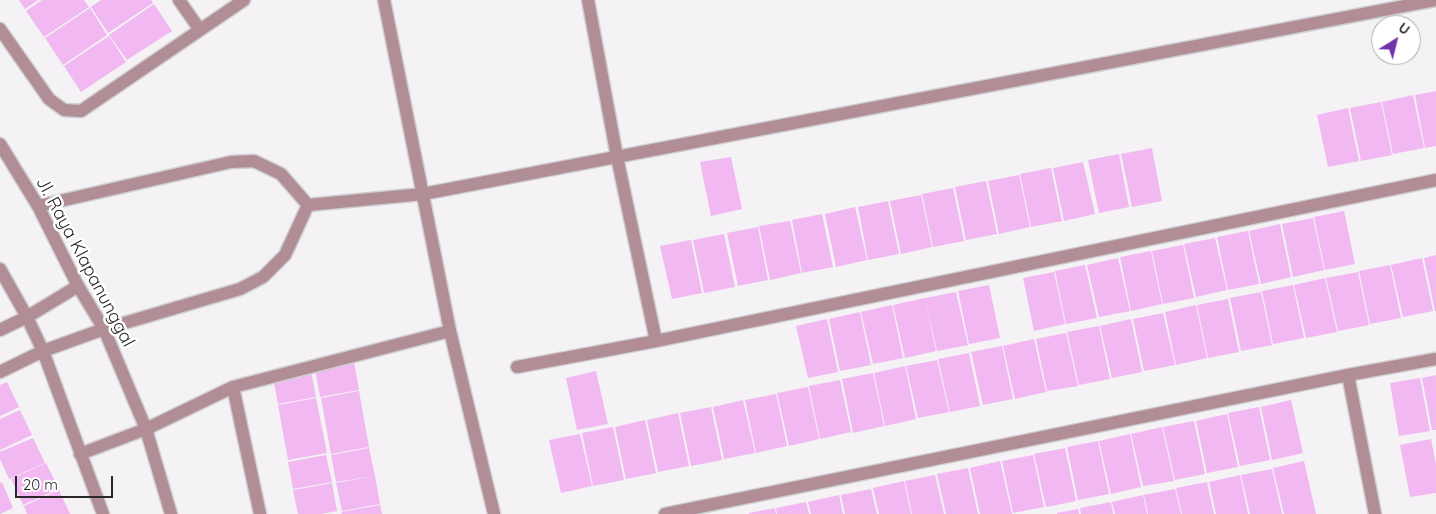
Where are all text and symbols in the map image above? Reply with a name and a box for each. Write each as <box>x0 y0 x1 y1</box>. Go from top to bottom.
north arrow <box>1371 15 1421 65</box>
text: U <box>1395 18 1414 39</box>
street label: Jl. Raya Klapanunggal <box>31 173 139 351</box>
scale bar <box>18 466 115 498</box>
text: 20 m <box>23 475 58 494</box>

